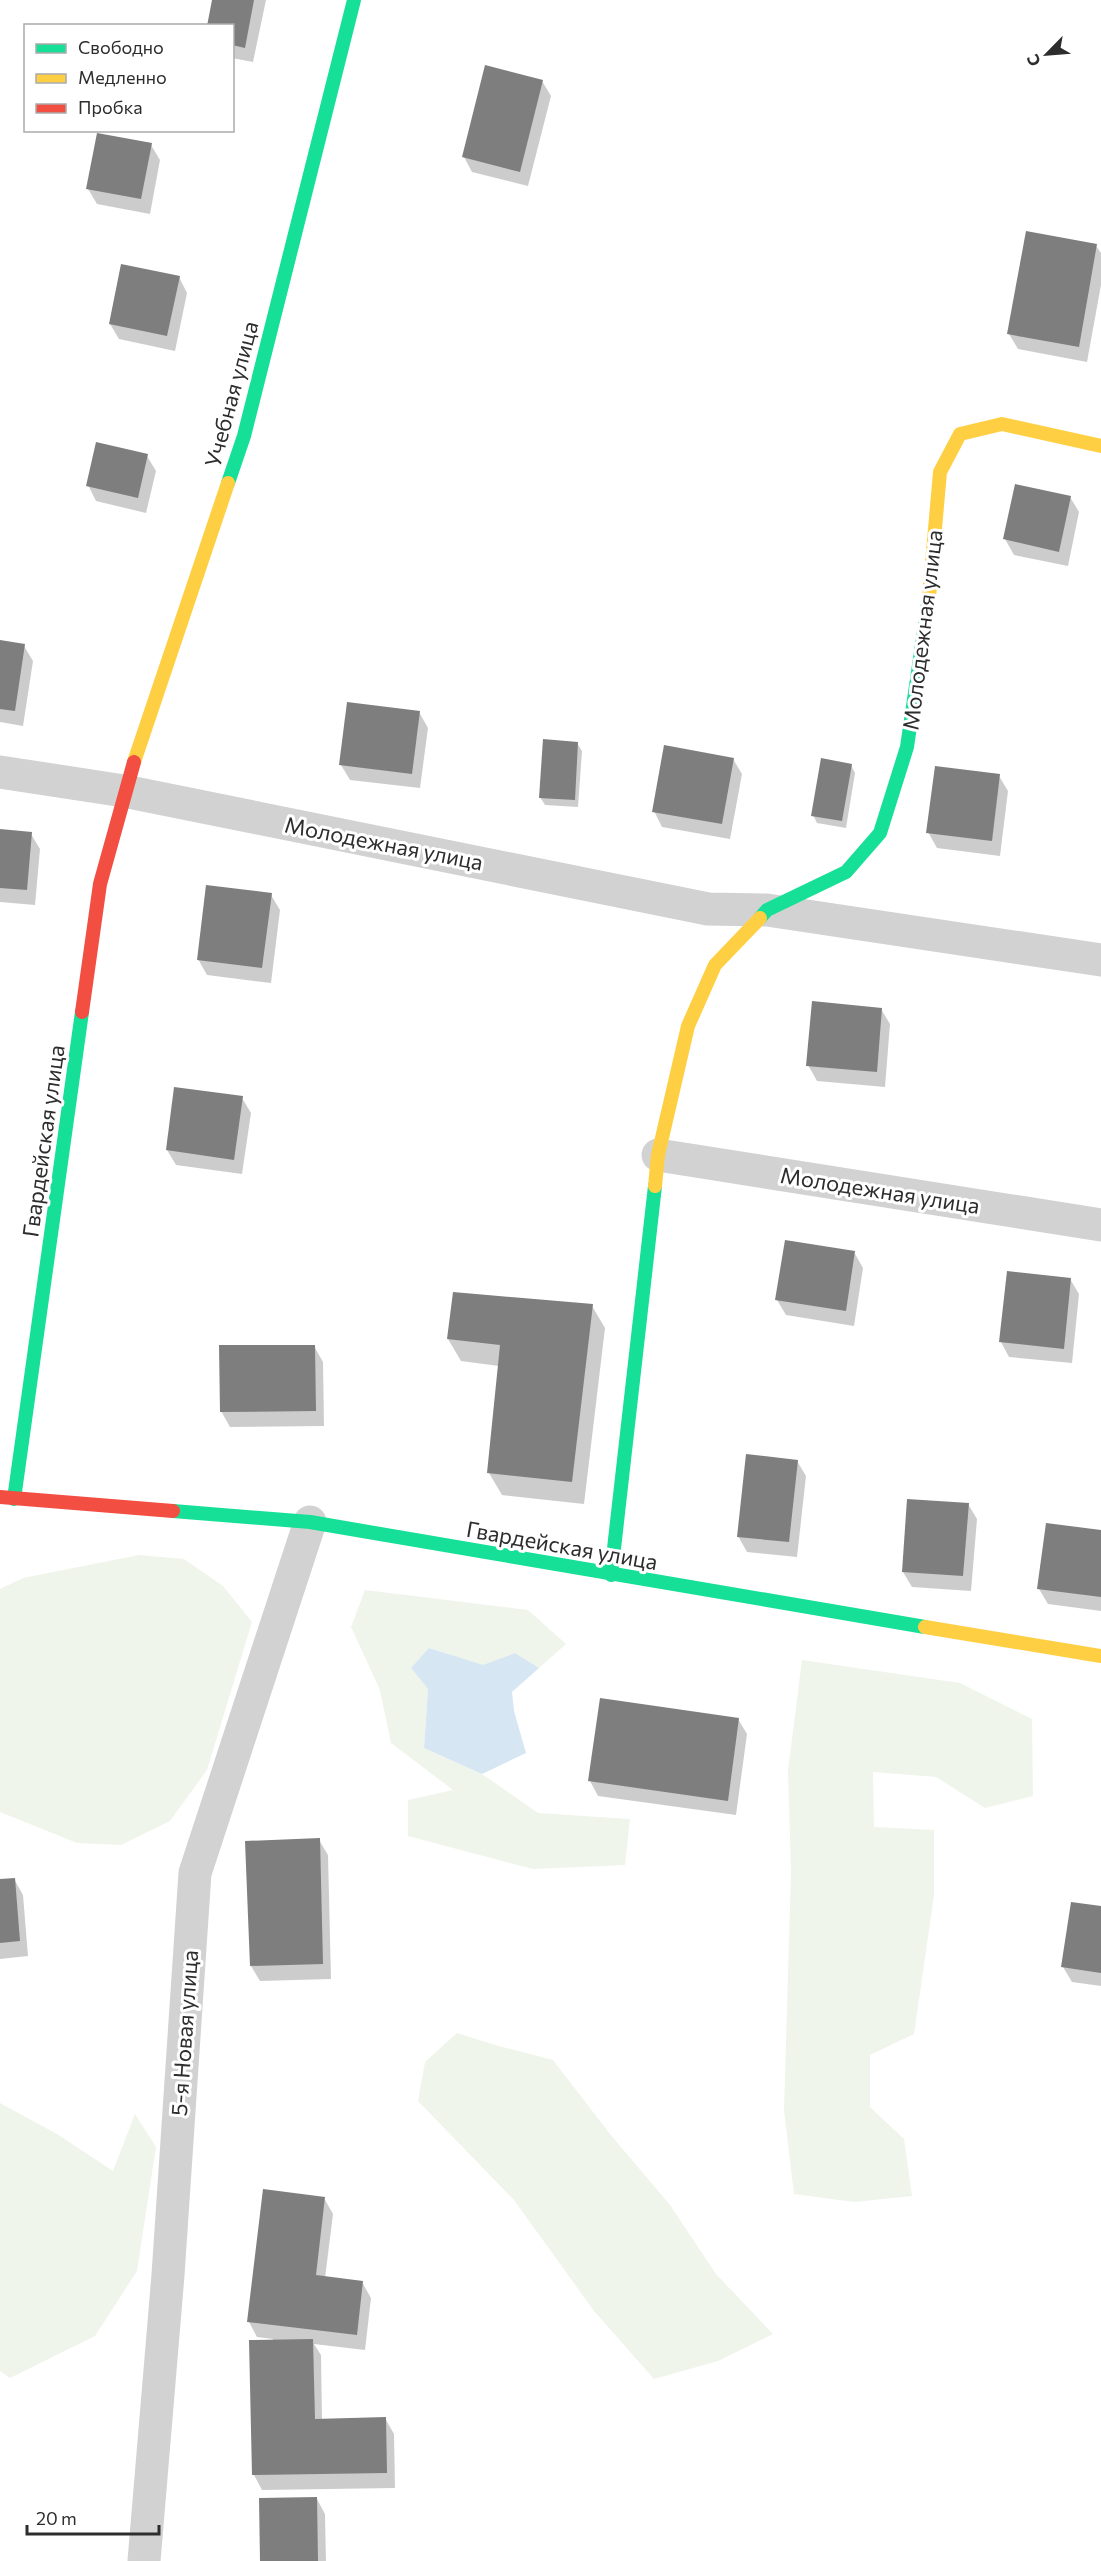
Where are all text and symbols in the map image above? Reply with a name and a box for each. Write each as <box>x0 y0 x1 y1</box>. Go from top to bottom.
legend <box>24 24 234 132</box>
north arrow <box>1017 24 1077 84</box>
text: Свободно <box>78 36 164 58</box>
text: С <box>1022 52 1044 70</box>
text: Медленно <box>78 66 167 88</box>
text: Пробка <box>78 96 143 118</box>
street label: Учебная улица <box>199 318 263 470</box>
street label: Молодежная улица <box>896 528 948 732</box>
street label: Молодежная улица <box>283 811 485 875</box>
street label: Гвардейская улица <box>16 1043 70 1239</box>
street label: Молодежная улица <box>778 1161 982 1219</box>
street label: Гвардейская улица <box>464 1515 660 1575</box>
street label: 5-я Новая улица <box>165 1949 203 2117</box>
scale bar <box>27 2498 159 2536</box>
text: 20 m <box>36 2507 77 2529</box>

